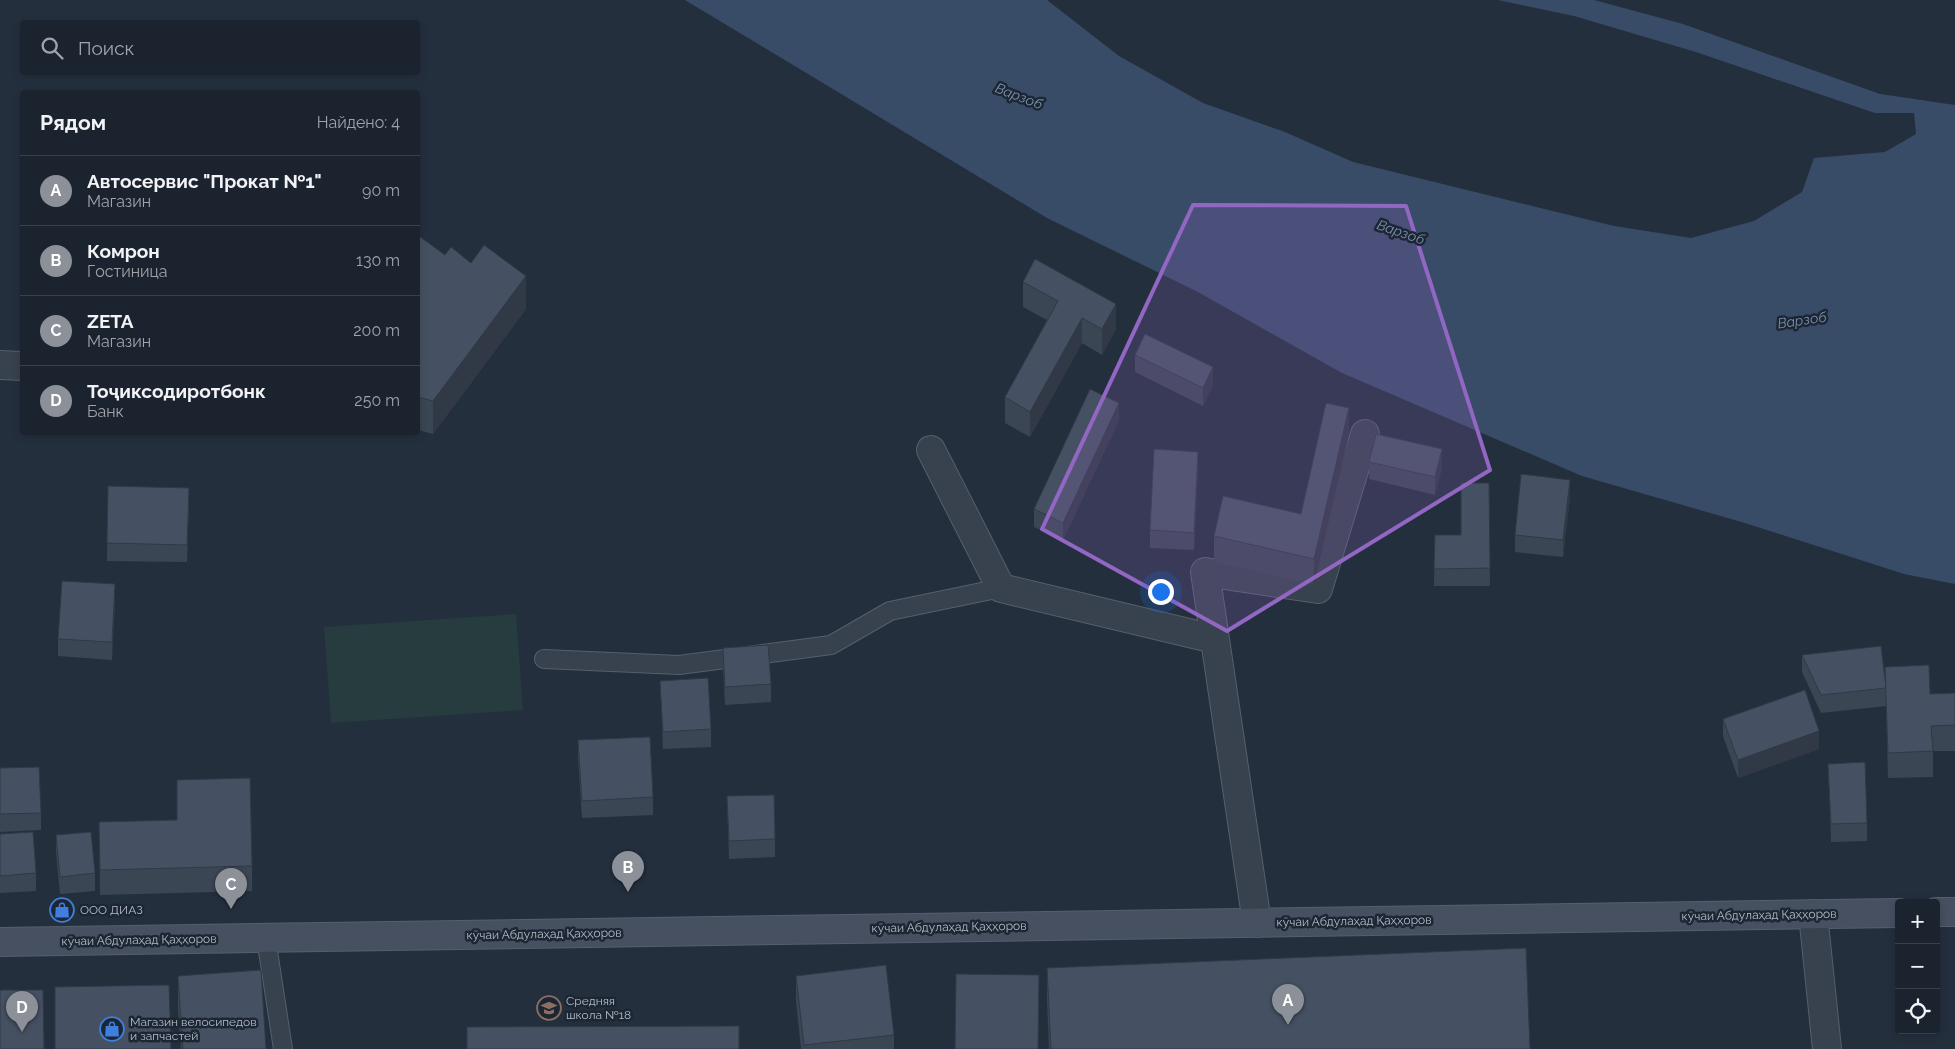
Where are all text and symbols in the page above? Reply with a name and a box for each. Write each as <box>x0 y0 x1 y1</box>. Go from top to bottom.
search box <box>20 20 420 75</box>
icon: search <box>38 34 66 62</box>
text: Поиск <box>78 37 134 59</box>
water label: Варзоб <box>993 80 1045 113</box>
text: Рядом <box>40 110 106 135</box>
text: Найдено: 4 <box>317 113 400 132</box>
text: Автосервис "Прокат №1" <box>87 170 322 192</box>
text: A <box>51 181 61 200</box>
text: 90 m <box>362 181 400 200</box>
text: Магазин <box>87 192 151 211</box>
water label: Варзоб <box>1375 216 1428 248</box>
text: Комрон <box>87 240 160 262</box>
text: B <box>51 251 61 270</box>
text: 130 m <box>356 251 400 270</box>
text: Гостиница <box>87 262 168 281</box>
water label: Варзоб <box>1776 309 1828 331</box>
text: ZETA <box>87 310 134 332</box>
text: C <box>51 321 61 340</box>
text: 200 m <box>353 321 400 340</box>
text: Магазин <box>87 332 151 351</box>
text: Тоҷиксодиротбонк <box>87 380 266 402</box>
text: D <box>50 391 62 410</box>
text: 250 m <box>354 391 400 410</box>
text: Банк <box>87 402 124 421</box>
your location <box>1148 579 1174 605</box>
pin: B <box>612 851 644 892</box>
pin: C <box>215 868 247 909</box>
shop icon: ООО ДИАЗ <box>49 897 75 923</box>
map controls <box>1895 899 1940 1034</box>
button: + <box>1895 899 1940 944</box>
place label: ООО ДИАЗ <box>80 903 143 917</box>
street label: кӯчаи Абдулаҳад Қаҳҳоров <box>1681 907 1837 923</box>
street label: кӯчаи Абдулаҳад Қаҳҳоров <box>1276 913 1432 929</box>
street label: кӯчаи Абдулаҳад Қаҳҳоров <box>871 919 1027 935</box>
street label: кӯчаи Абдулаҳад Қаҳҳоров <box>466 926 622 942</box>
street label: кӯчаи Абдулаҳад Қаҳҳоров <box>61 932 217 948</box>
button: − <box>1895 944 1940 989</box>
pin: A <box>1272 984 1304 1025</box>
button: locate <box>1895 989 1940 1034</box>
pin: D <box>6 991 38 1032</box>
place label: Средняя школа №18 <box>566 994 631 1022</box>
school or university icon: Средняя школа №18 <box>536 995 562 1021</box>
place label: Магазин велосипедов и запчастей <box>130 1015 257 1043</box>
shop icon: Магазин велосипедов и запчастей <box>99 1016 125 1042</box>

